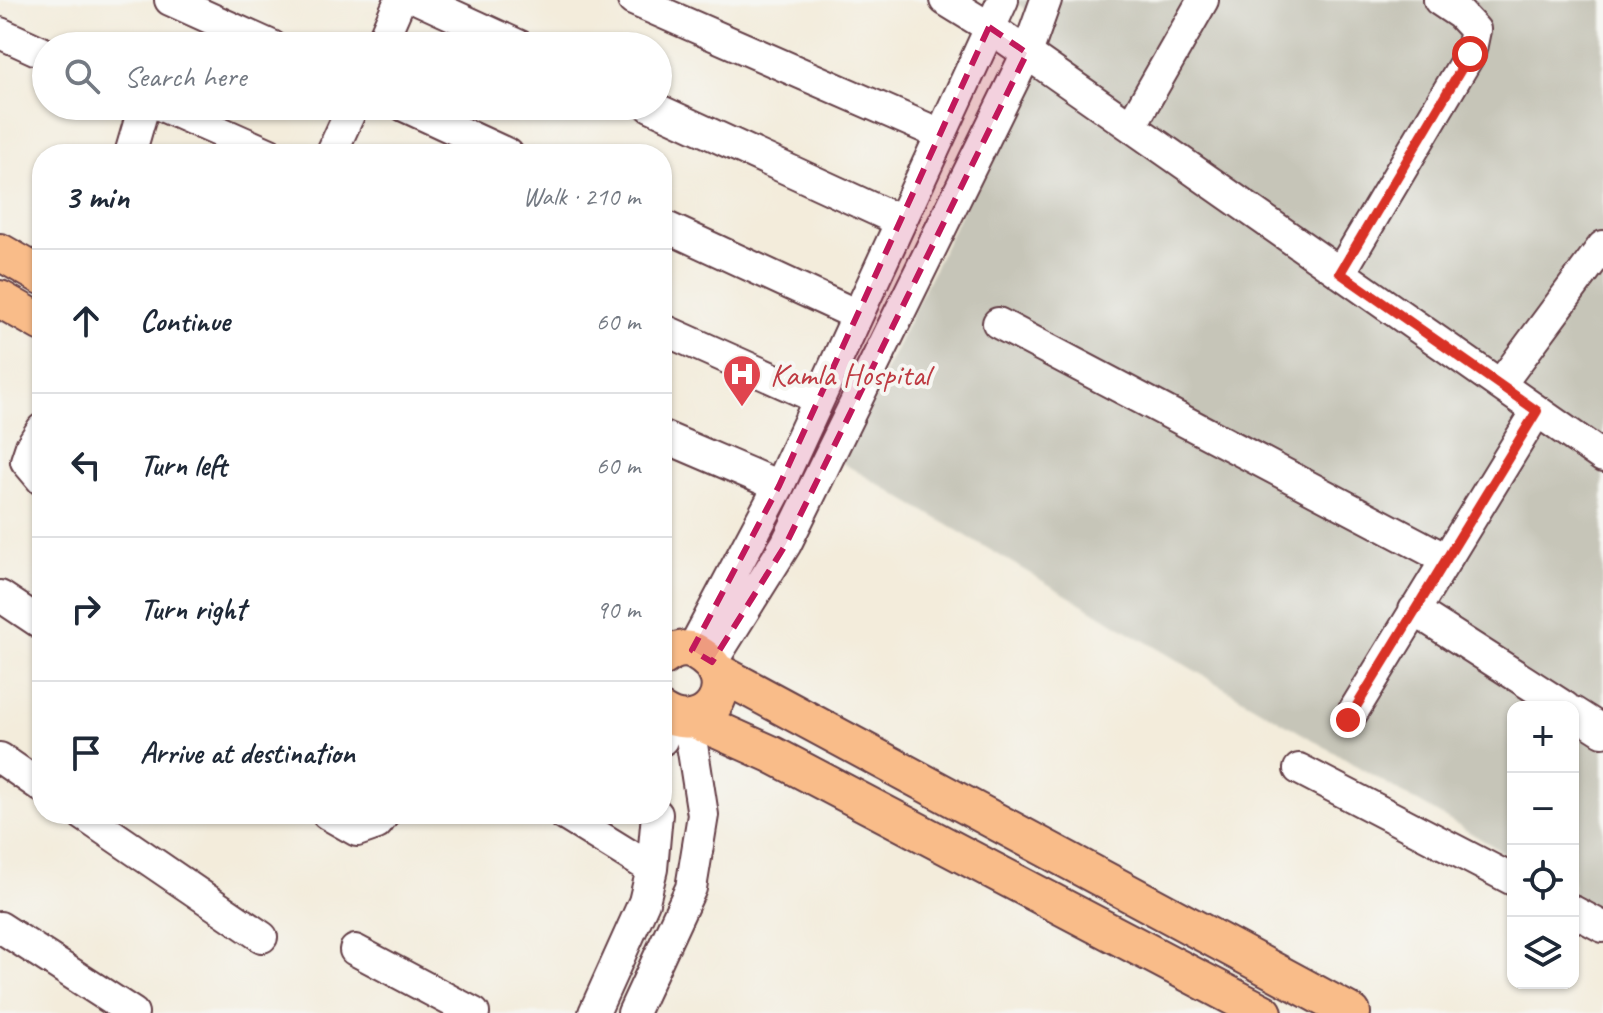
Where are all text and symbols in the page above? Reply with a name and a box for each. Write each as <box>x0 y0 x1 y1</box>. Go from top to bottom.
search box <box>32 32 672 120</box>
route start <box>1452 36 1488 72</box>
icon: search <box>60 54 104 98</box>
text: Search here <box>124 57 246 95</box>
text: 3 min <box>64 175 129 218</box>
text: Walk · 210 m <box>523 180 640 213</box>
icon: ahead <box>64 299 108 343</box>
text: Continue <box>140 302 230 340</box>
text: 60 m <box>596 305 640 338</box>
hospital icon: Kamla Hospital <box>721 353 763 408</box>
place label: Kamla Hospital <box>770 354 935 395</box>
icon: left <box>64 443 108 487</box>
text: Turn left <box>140 446 227 484</box>
text: 60 m <box>596 449 640 482</box>
icon: right <box>64 587 108 631</box>
text: Turn right <box>140 590 245 628</box>
text: 90 m <box>596 593 640 626</box>
map controls <box>1507 701 1579 989</box>
button: + <box>1507 701 1579 773</box>
route end <box>1330 702 1366 738</box>
icon: arrive <box>64 731 108 775</box>
text: Arrive at destination <box>140 734 355 772</box>
button: − <box>1507 773 1579 845</box>
button: locate <box>1507 845 1579 917</box>
button: layers <box>1507 917 1579 989</box>

